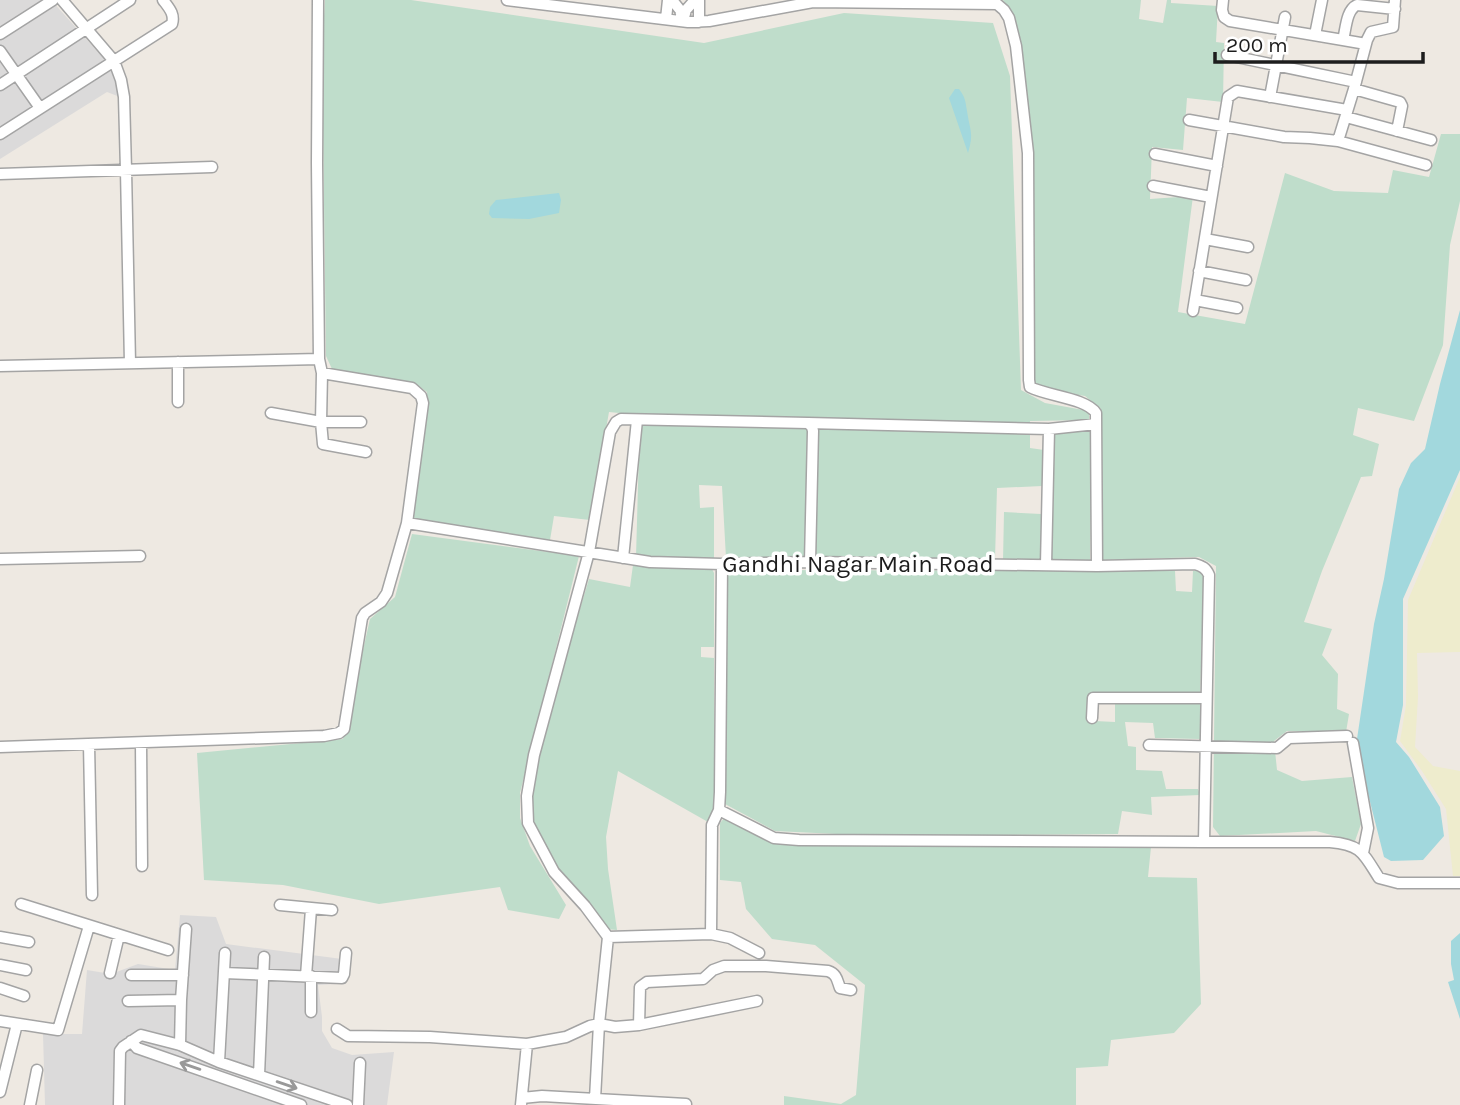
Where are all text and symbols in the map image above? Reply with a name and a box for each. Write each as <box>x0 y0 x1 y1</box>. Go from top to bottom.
scale bar <box>1215 21 1423 65</box>
text: 200 m <box>1226 33 1288 57</box>
street label: Gandhi Nagar Main Road <box>722 550 994 578</box>
one-way arrow <box>180 1059 202 1071</box>
one-way arrow <box>276 1079 298 1092</box>

